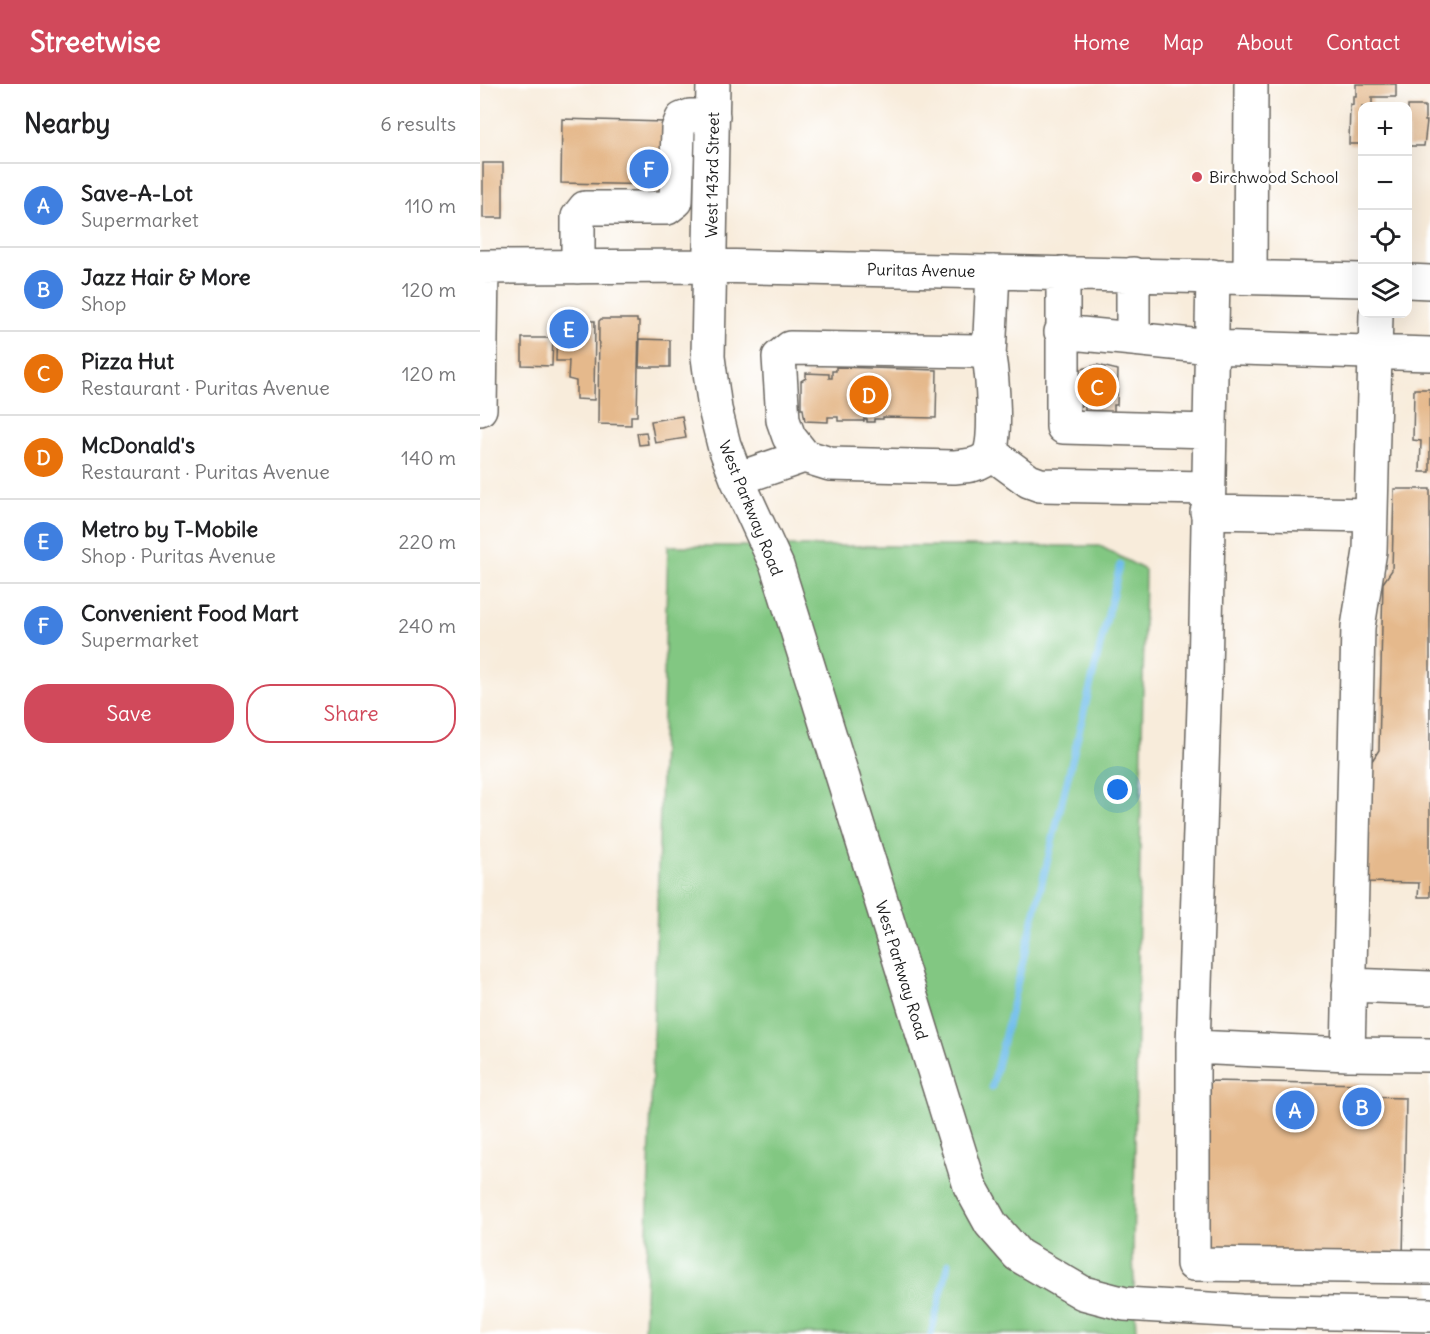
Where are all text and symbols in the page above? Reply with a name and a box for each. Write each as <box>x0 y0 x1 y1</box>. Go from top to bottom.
text: Streetwise <box>30 24 161 60</box>
text: Home <box>1073 29 1130 56</box>
text: Map <box>1163 29 1204 56</box>
text: About <box>1237 29 1293 56</box>
text: Contact <box>1326 29 1400 56</box>
map controls <box>1358 102 1412 318</box>
button: + <box>1358 102 1412 156</box>
text: Nearby <box>24 107 110 140</box>
text: 6 results <box>380 111 456 136</box>
street label: West 143rd Street <box>701 111 723 238</box>
pin: F <box>630 146 668 191</box>
button: − <box>1358 156 1412 210</box>
place label: Birchwood School <box>1209 167 1338 187</box>
marker: Birchwood School <box>1190 170 1204 184</box>
text: Save-A-Lot <box>81 179 193 207</box>
text: A <box>37 193 50 218</box>
text: 110 m <box>405 193 456 218</box>
text: Supermarket <box>81 207 199 232</box>
button: locate <box>1358 210 1412 264</box>
street label: Puritas Avenue <box>867 259 975 281</box>
text: Jazz Hair & More <box>81 263 251 291</box>
button: layers <box>1358 264 1412 318</box>
text: B <box>37 277 50 302</box>
text: 120 m <box>402 277 456 302</box>
text: Shop <box>81 291 126 316</box>
pin: E <box>550 306 589 352</box>
text: Pizza Hut <box>81 347 174 375</box>
text: C <box>37 361 50 386</box>
text: 120 m <box>402 361 456 386</box>
pin: C <box>1078 364 1116 410</box>
pin: D <box>850 372 888 418</box>
text: Restaurant · Puritas Avenue <box>81 375 330 400</box>
text: McDonald's <box>81 431 195 459</box>
street label: West Parkway Road <box>715 437 787 579</box>
text: D <box>36 445 51 470</box>
text: 140 m <box>401 445 456 470</box>
text: Restaurant · Puritas Avenue <box>81 459 330 484</box>
text: Metro by T-Mobile <box>81 515 258 543</box>
text: E <box>38 529 49 554</box>
text: 220 m <box>399 529 456 554</box>
text: Shop · Puritas Avenue <box>81 543 276 568</box>
text: Convenient Food Mart <box>81 599 298 627</box>
text: F <box>38 613 49 638</box>
text: 240 m <box>398 613 456 638</box>
text: Supermarket <box>81 627 199 652</box>
button: Save <box>24 684 234 743</box>
button: Share <box>246 684 456 743</box>
your location <box>1103 775 1132 804</box>
street label: West Parkway Road <box>871 898 933 1042</box>
pin: B <box>1342 1084 1382 1130</box>
pin: A <box>1276 1088 1314 1132</box>

